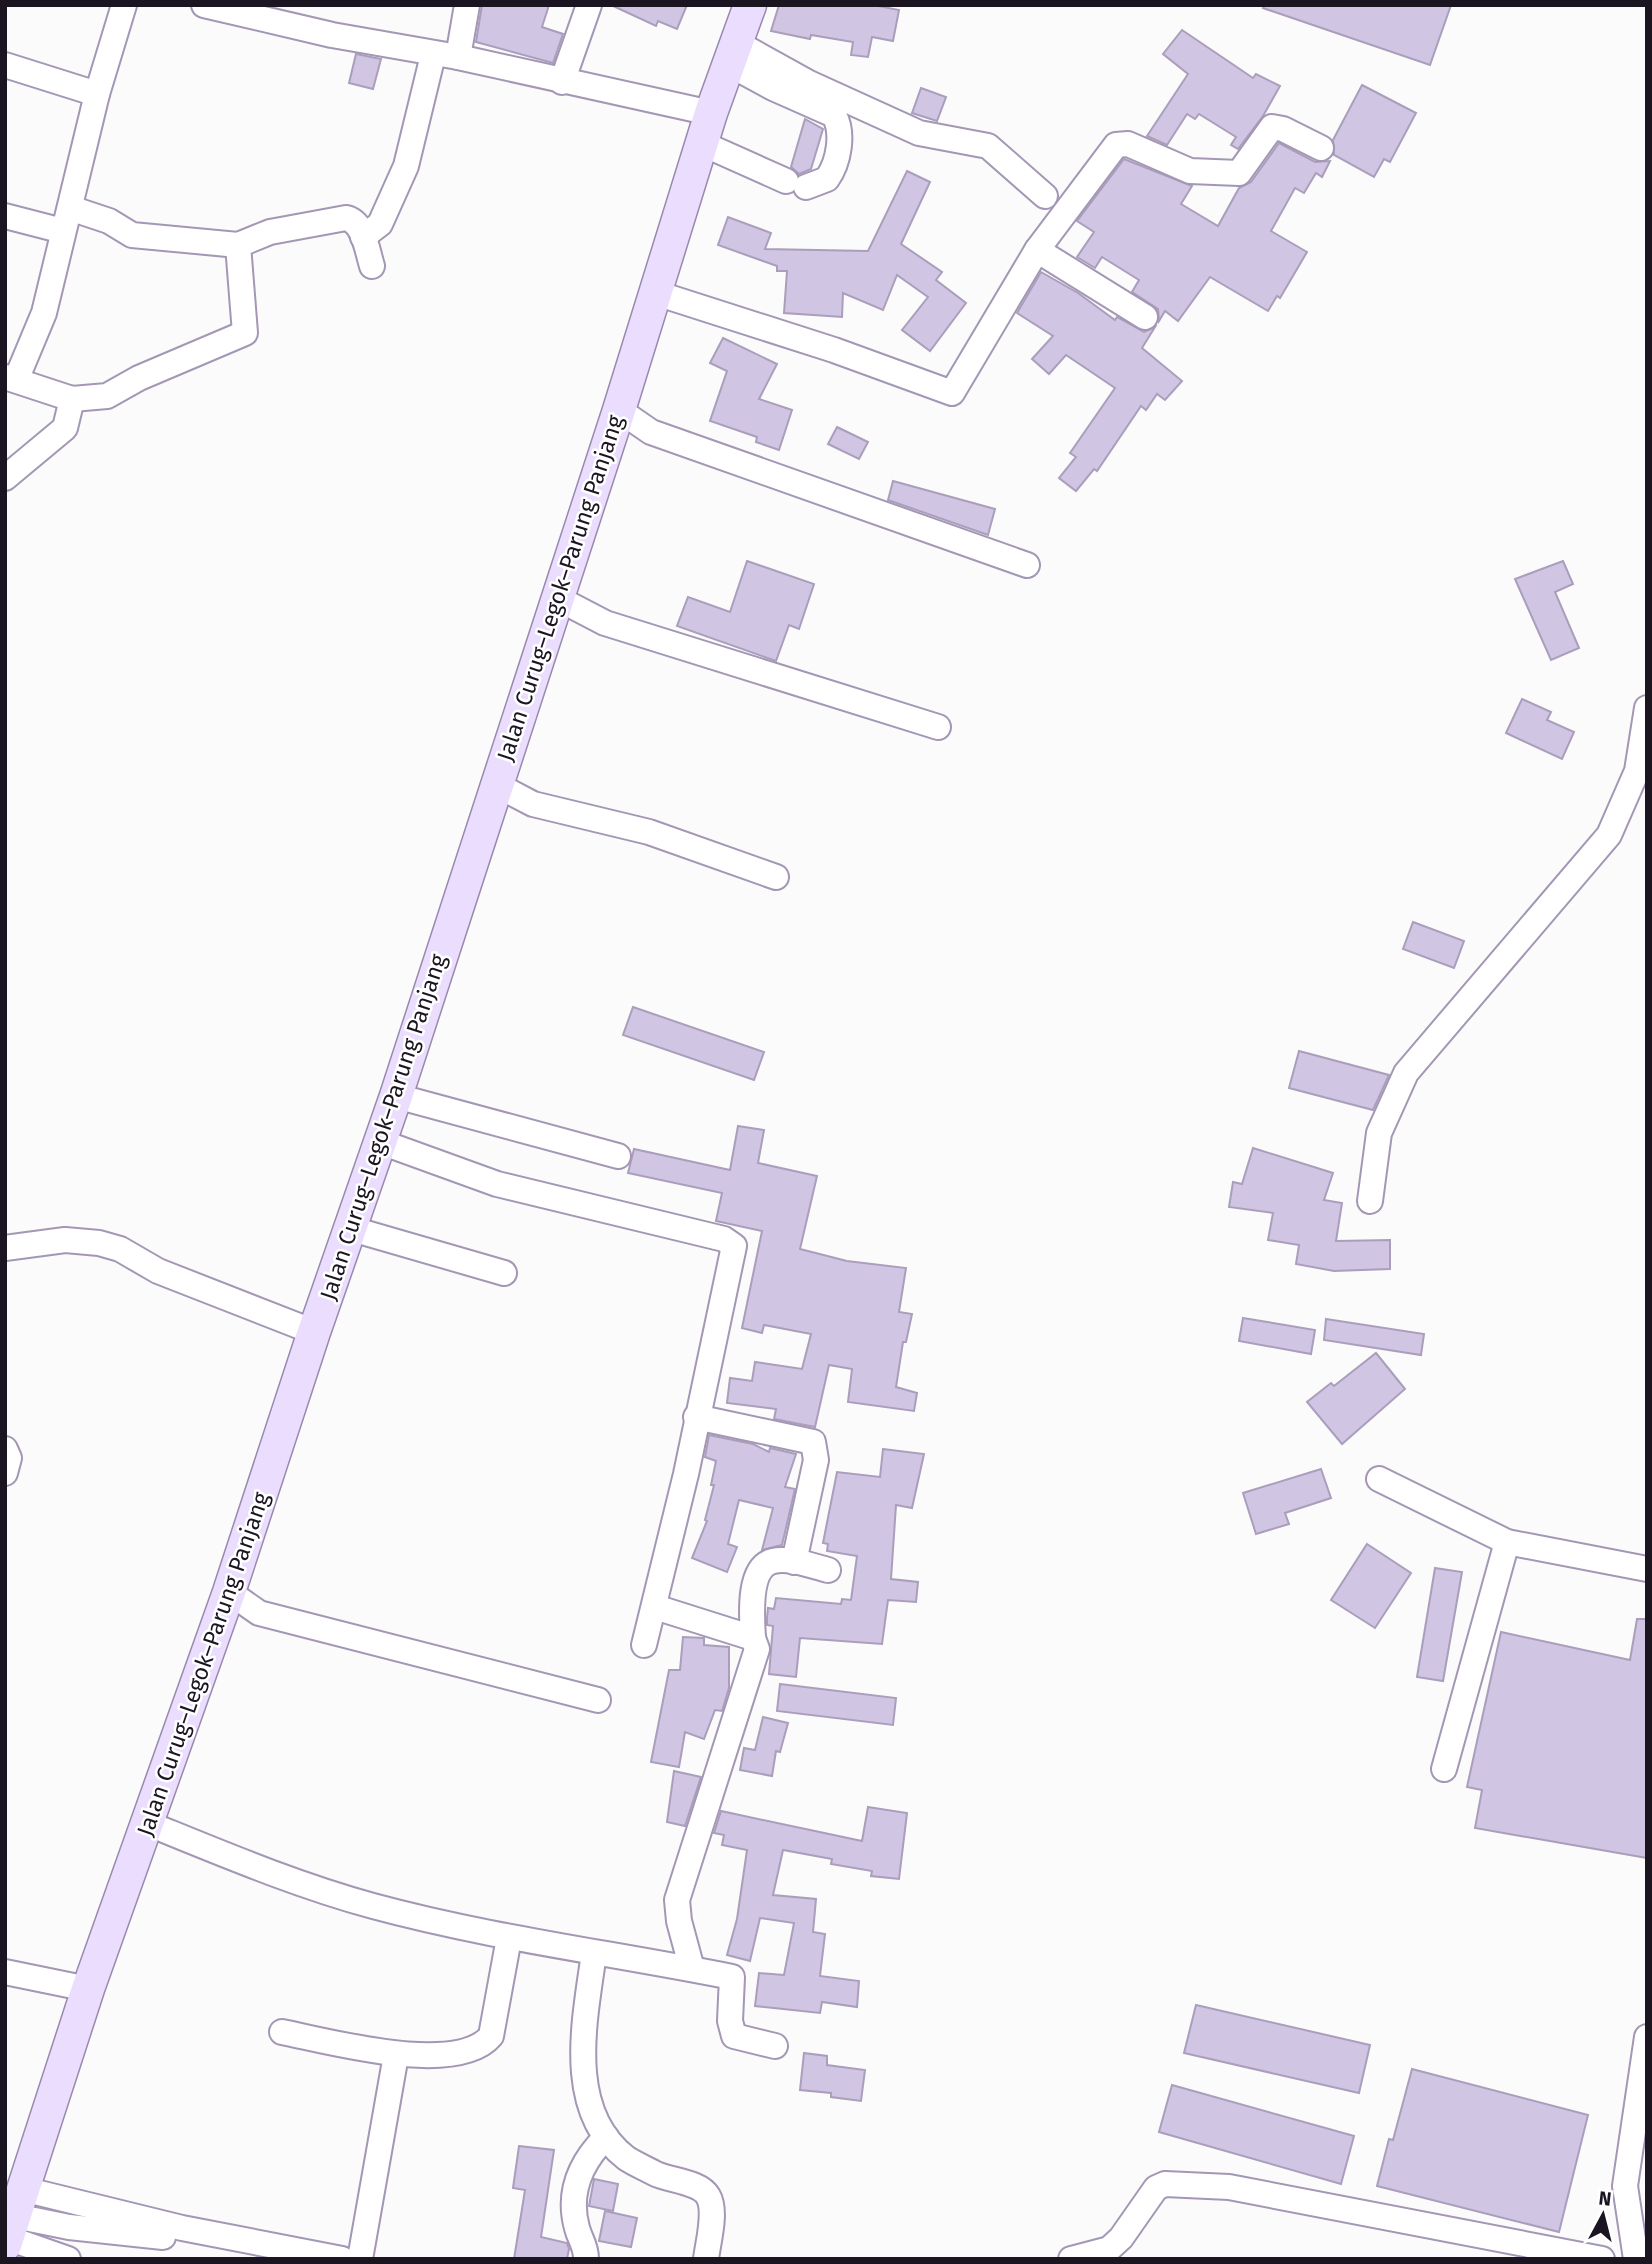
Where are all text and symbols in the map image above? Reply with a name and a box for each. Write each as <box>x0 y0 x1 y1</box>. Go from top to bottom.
street label: Jalan Curug–Legok–Parung Panjang <box>491 411 629 765</box>
street label: Jalan Curug–Legok–Parung Panjang <box>314 950 452 1304</box>
street label: Jalan Curug–Legok–Parung Panjang <box>131 1488 275 1840</box>
north arrow <box>1568 2180 1638 2250</box>
text: N <box>1597 2186 1613 2211</box>

